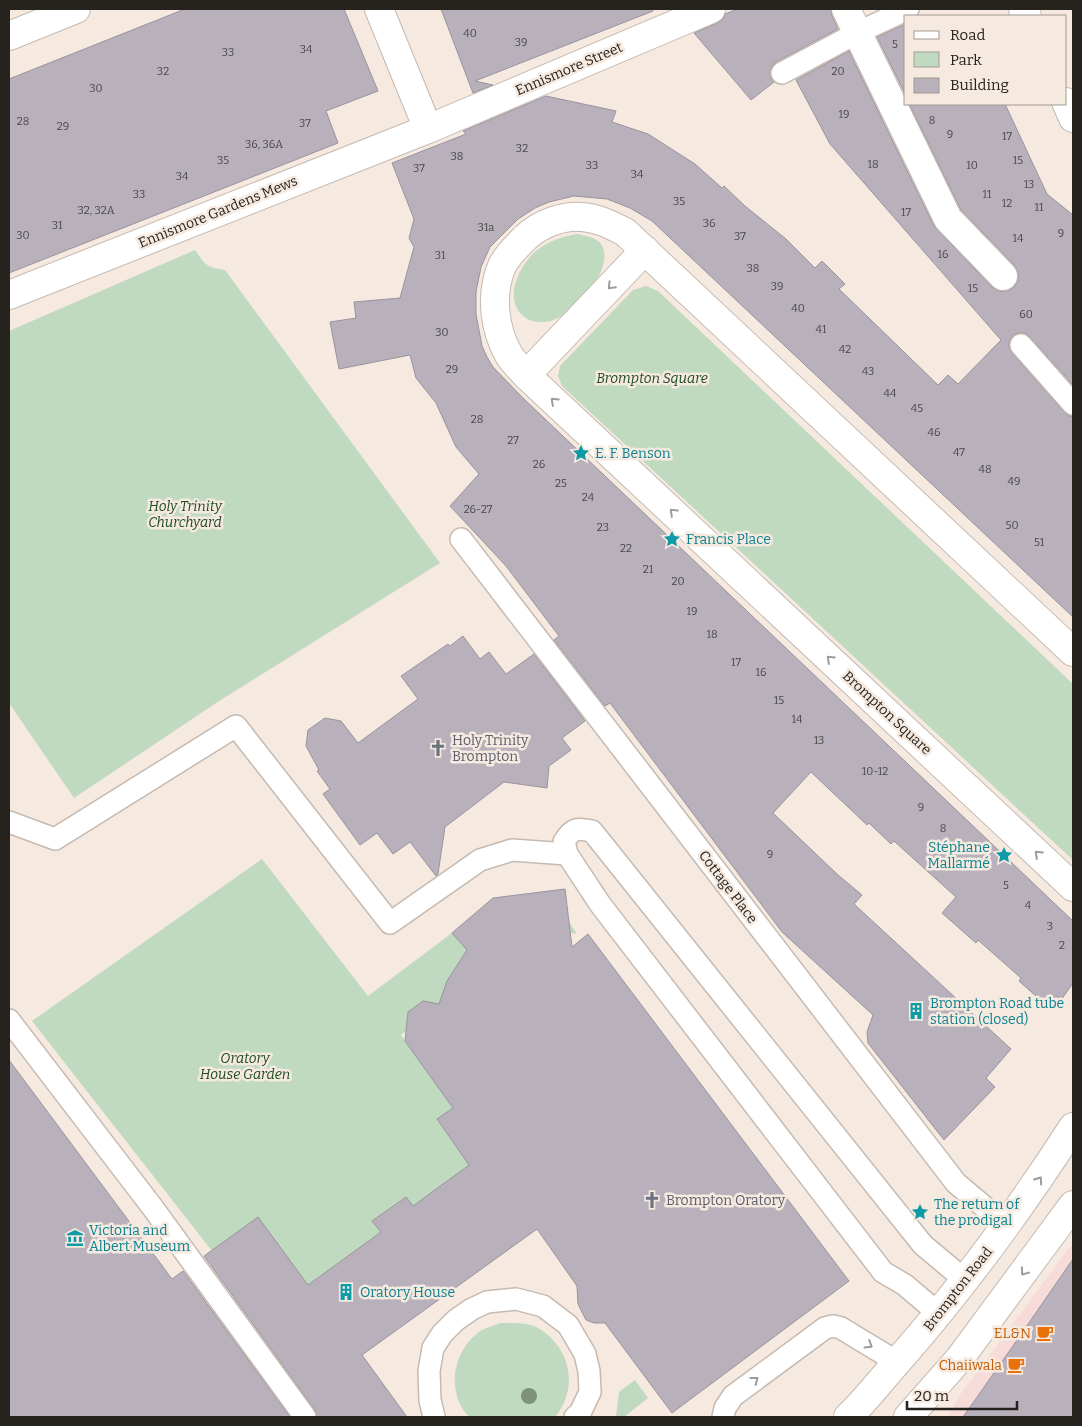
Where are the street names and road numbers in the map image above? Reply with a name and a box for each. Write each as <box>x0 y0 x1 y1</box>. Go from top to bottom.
street label: Ennismore Street <box>513 39 625 99</box>
street label: Ennismore Gardens Mews <box>136 172 300 252</box>
street label: Brompton Square <box>839 668 935 758</box>
street label: Cottage Place <box>695 847 761 927</box>
street label: Brompton Road <box>920 1244 996 1334</box>

